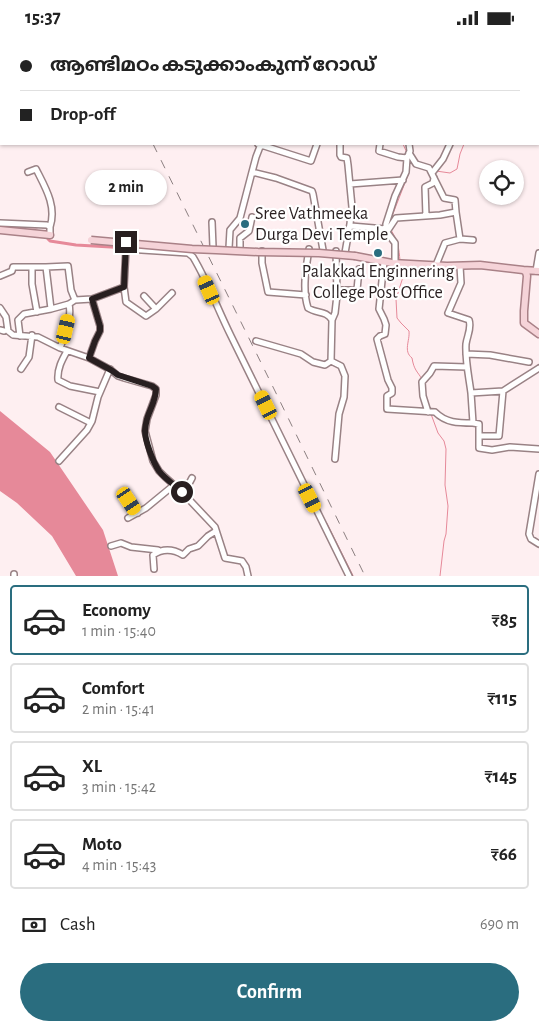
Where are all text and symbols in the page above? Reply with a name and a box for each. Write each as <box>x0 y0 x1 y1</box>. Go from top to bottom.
text: 15:37 <box>25 8 61 27</box>
text: ആണ്ടിമഠം കടുക്കാംകുന്ന് റോഡ് <box>50 56 375 75</box>
text: Drop-off <box>50 105 115 124</box>
map controls <box>479 160 524 205</box>
button: locate <box>479 160 524 205</box>
callout: 2 min <box>85 169 167 205</box>
text: 2 min <box>108 179 144 195</box>
place label: Sree Vathmeeka Durga Devi Temple <box>255 205 388 244</box>
marker: Sree Vathmeeka Durga Devi Temple <box>239 218 251 230</box>
route end <box>115 231 137 253</box>
marker: Palakkad Enginnering College Post Office <box>372 247 384 259</box>
place label: Palakkad Enginnering College Post Office <box>302 263 454 302</box>
car <box>196 273 221 307</box>
car <box>55 313 76 345</box>
car <box>252 388 279 422</box>
route start <box>171 481 193 503</box>
car <box>296 481 323 515</box>
car <box>114 484 143 518</box>
icon: car <box>22 598 67 643</box>
text: Economy <box>82 601 151 620</box>
text: ₹85 <box>491 611 517 630</box>
text: 1 min · 15:40 <box>82 623 156 639</box>
icon: car <box>22 676 67 721</box>
text: Comfort <box>82 679 144 698</box>
text: ₹115 <box>487 689 517 708</box>
text: 2 min · 15:41 <box>82 701 155 717</box>
icon: car <box>22 754 67 799</box>
text: XL <box>82 757 102 776</box>
text: ₹145 <box>484 767 517 786</box>
text: 3 min · 15:42 <box>82 779 156 795</box>
icon: car <box>22 832 67 877</box>
text: Moto <box>82 835 122 854</box>
text: ₹66 <box>491 845 517 864</box>
text: 4 min · 15:43 <box>82 857 156 873</box>
icon: cash <box>20 911 48 939</box>
text: Cash <box>60 915 96 934</box>
text: 690 m <box>480 916 519 932</box>
button: Confirm <box>20 963 519 1021</box>

